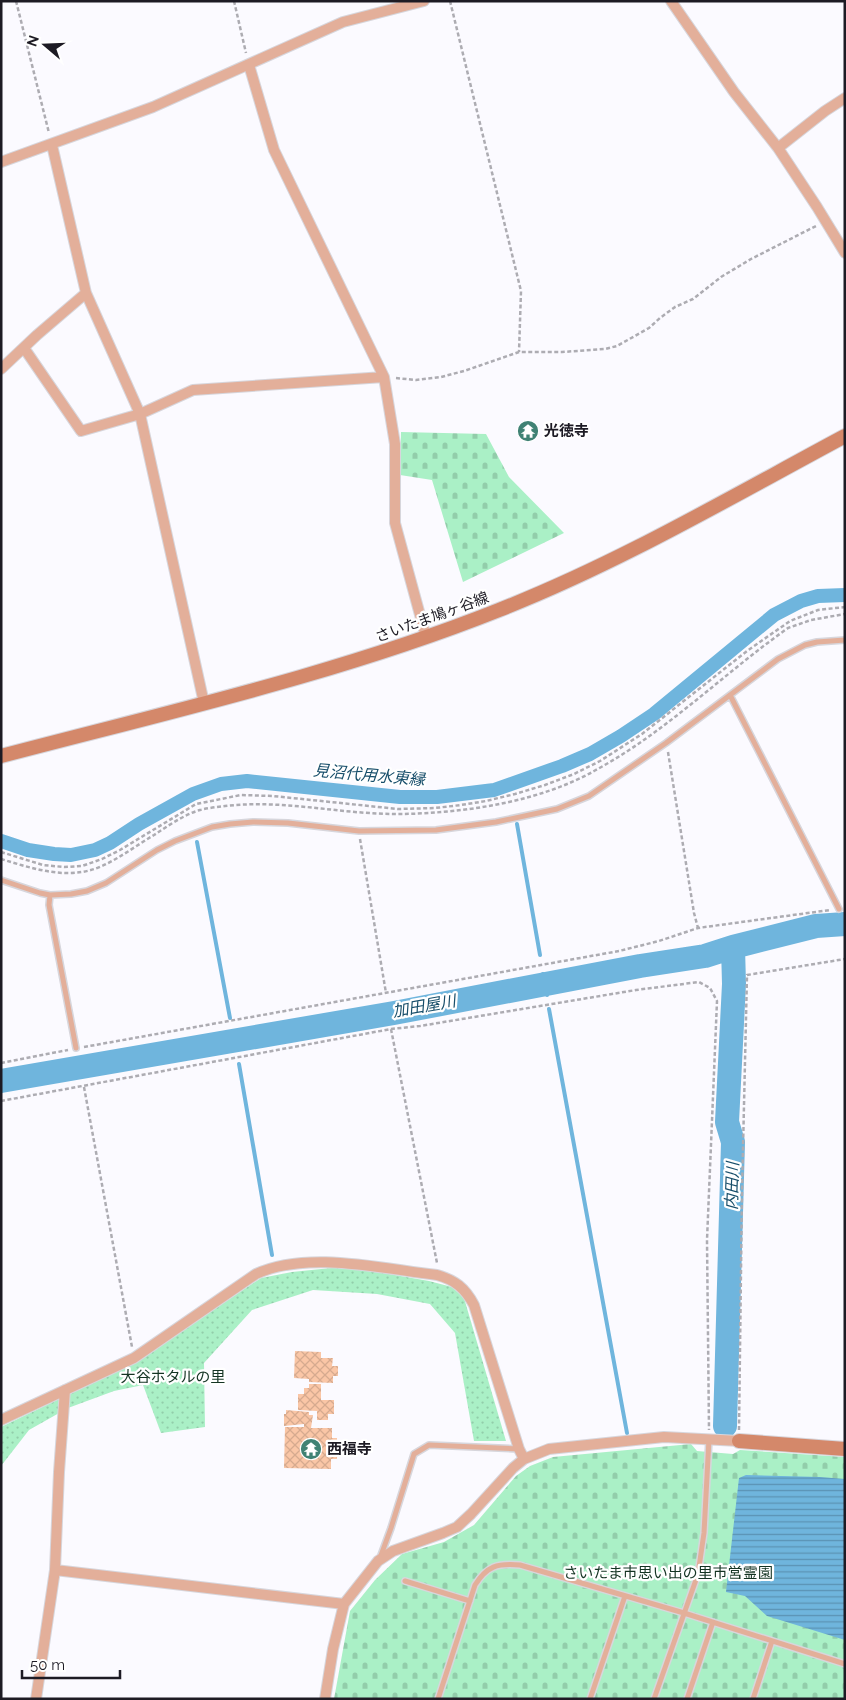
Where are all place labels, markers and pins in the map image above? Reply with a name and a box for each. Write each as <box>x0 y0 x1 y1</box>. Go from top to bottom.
temple icon: 光徳寺 <box>516 419 540 443</box>
place label: 光徳寺 <box>544 422 589 440</box>
temple icon: 西福寺 <box>299 1437 323 1461</box>
place label: 西福寺 <box>327 1440 372 1458</box>

